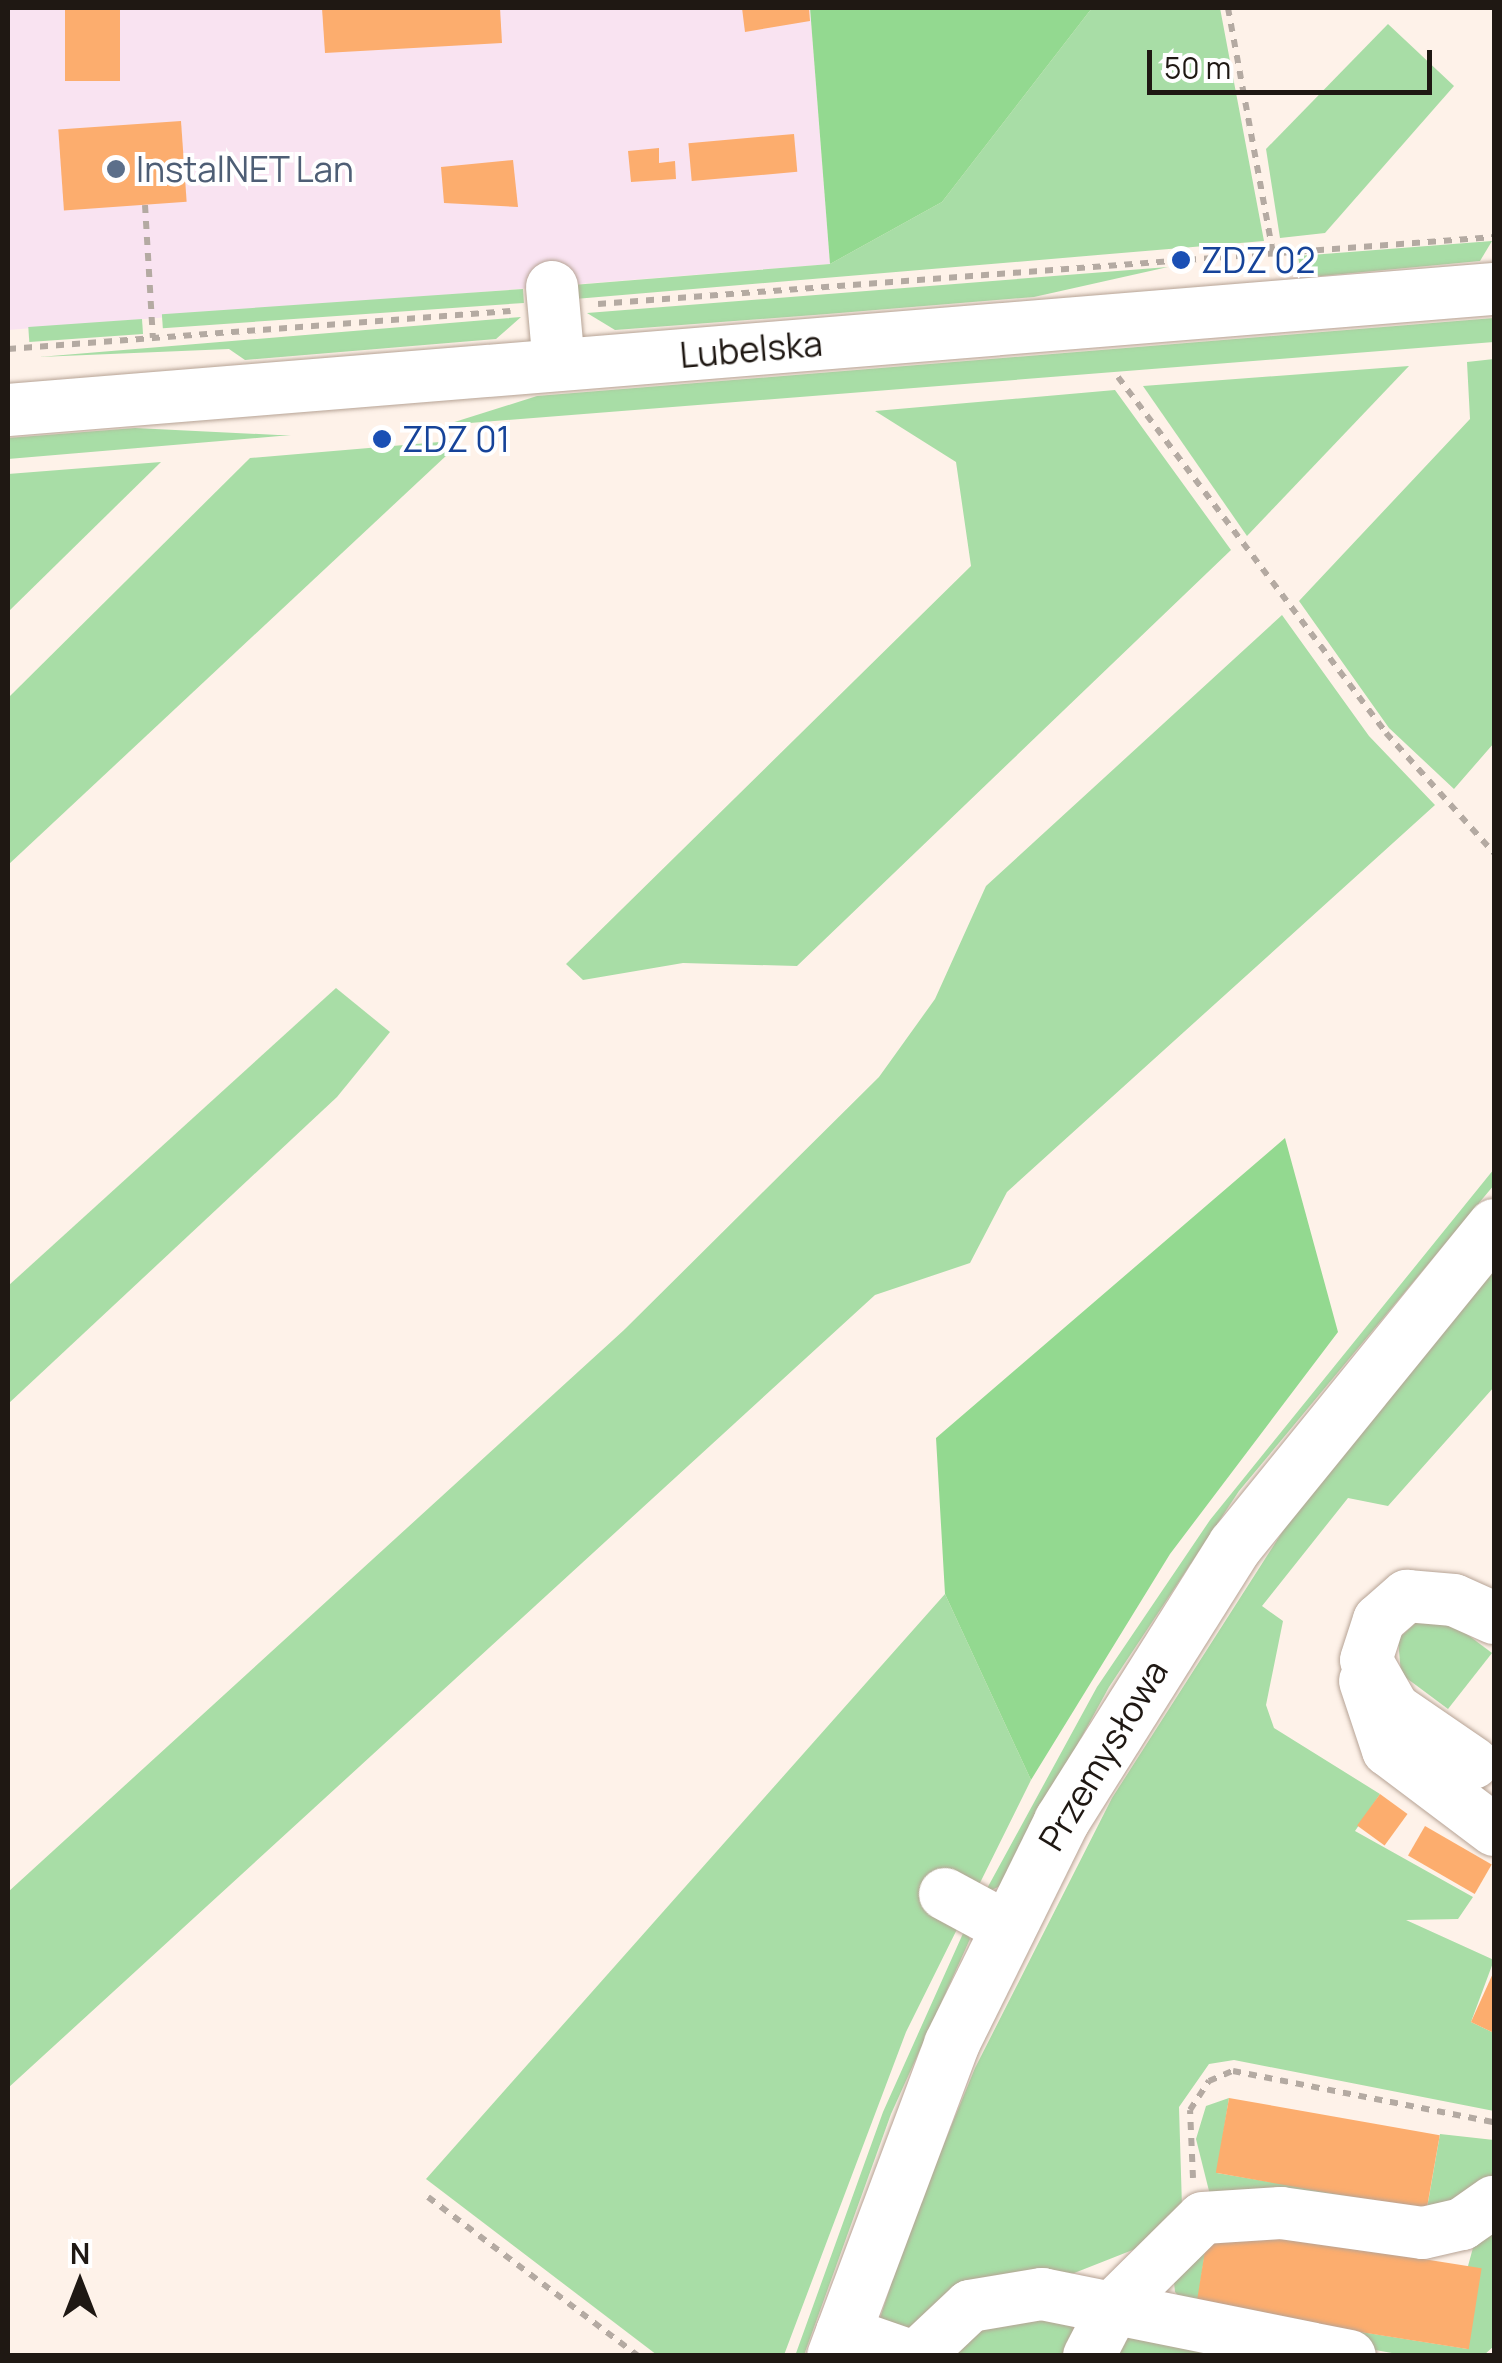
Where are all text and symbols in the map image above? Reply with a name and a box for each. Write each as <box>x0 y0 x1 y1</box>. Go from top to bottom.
scale bar <box>1152 30 1437 92</box>
text: 50 m <box>1164 47 1231 88</box>
place label: InstalNET Lan <box>136 148 355 190</box>
marker: InstalNET Lan <box>105 158 127 180</box>
place label: ZDZ 02 <box>1201 239 1315 281</box>
marker: ZDZ 02 <box>1170 249 1192 271</box>
street label: Lubelska <box>678 322 824 376</box>
place label: ZDZ 01 <box>402 418 510 460</box>
marker: ZDZ 01 <box>371 428 393 450</box>
street label: Przemysłowa <box>1030 1652 1176 1858</box>
north arrow <box>30 2233 130 2333</box>
text: N <box>70 2234 90 2272</box>

